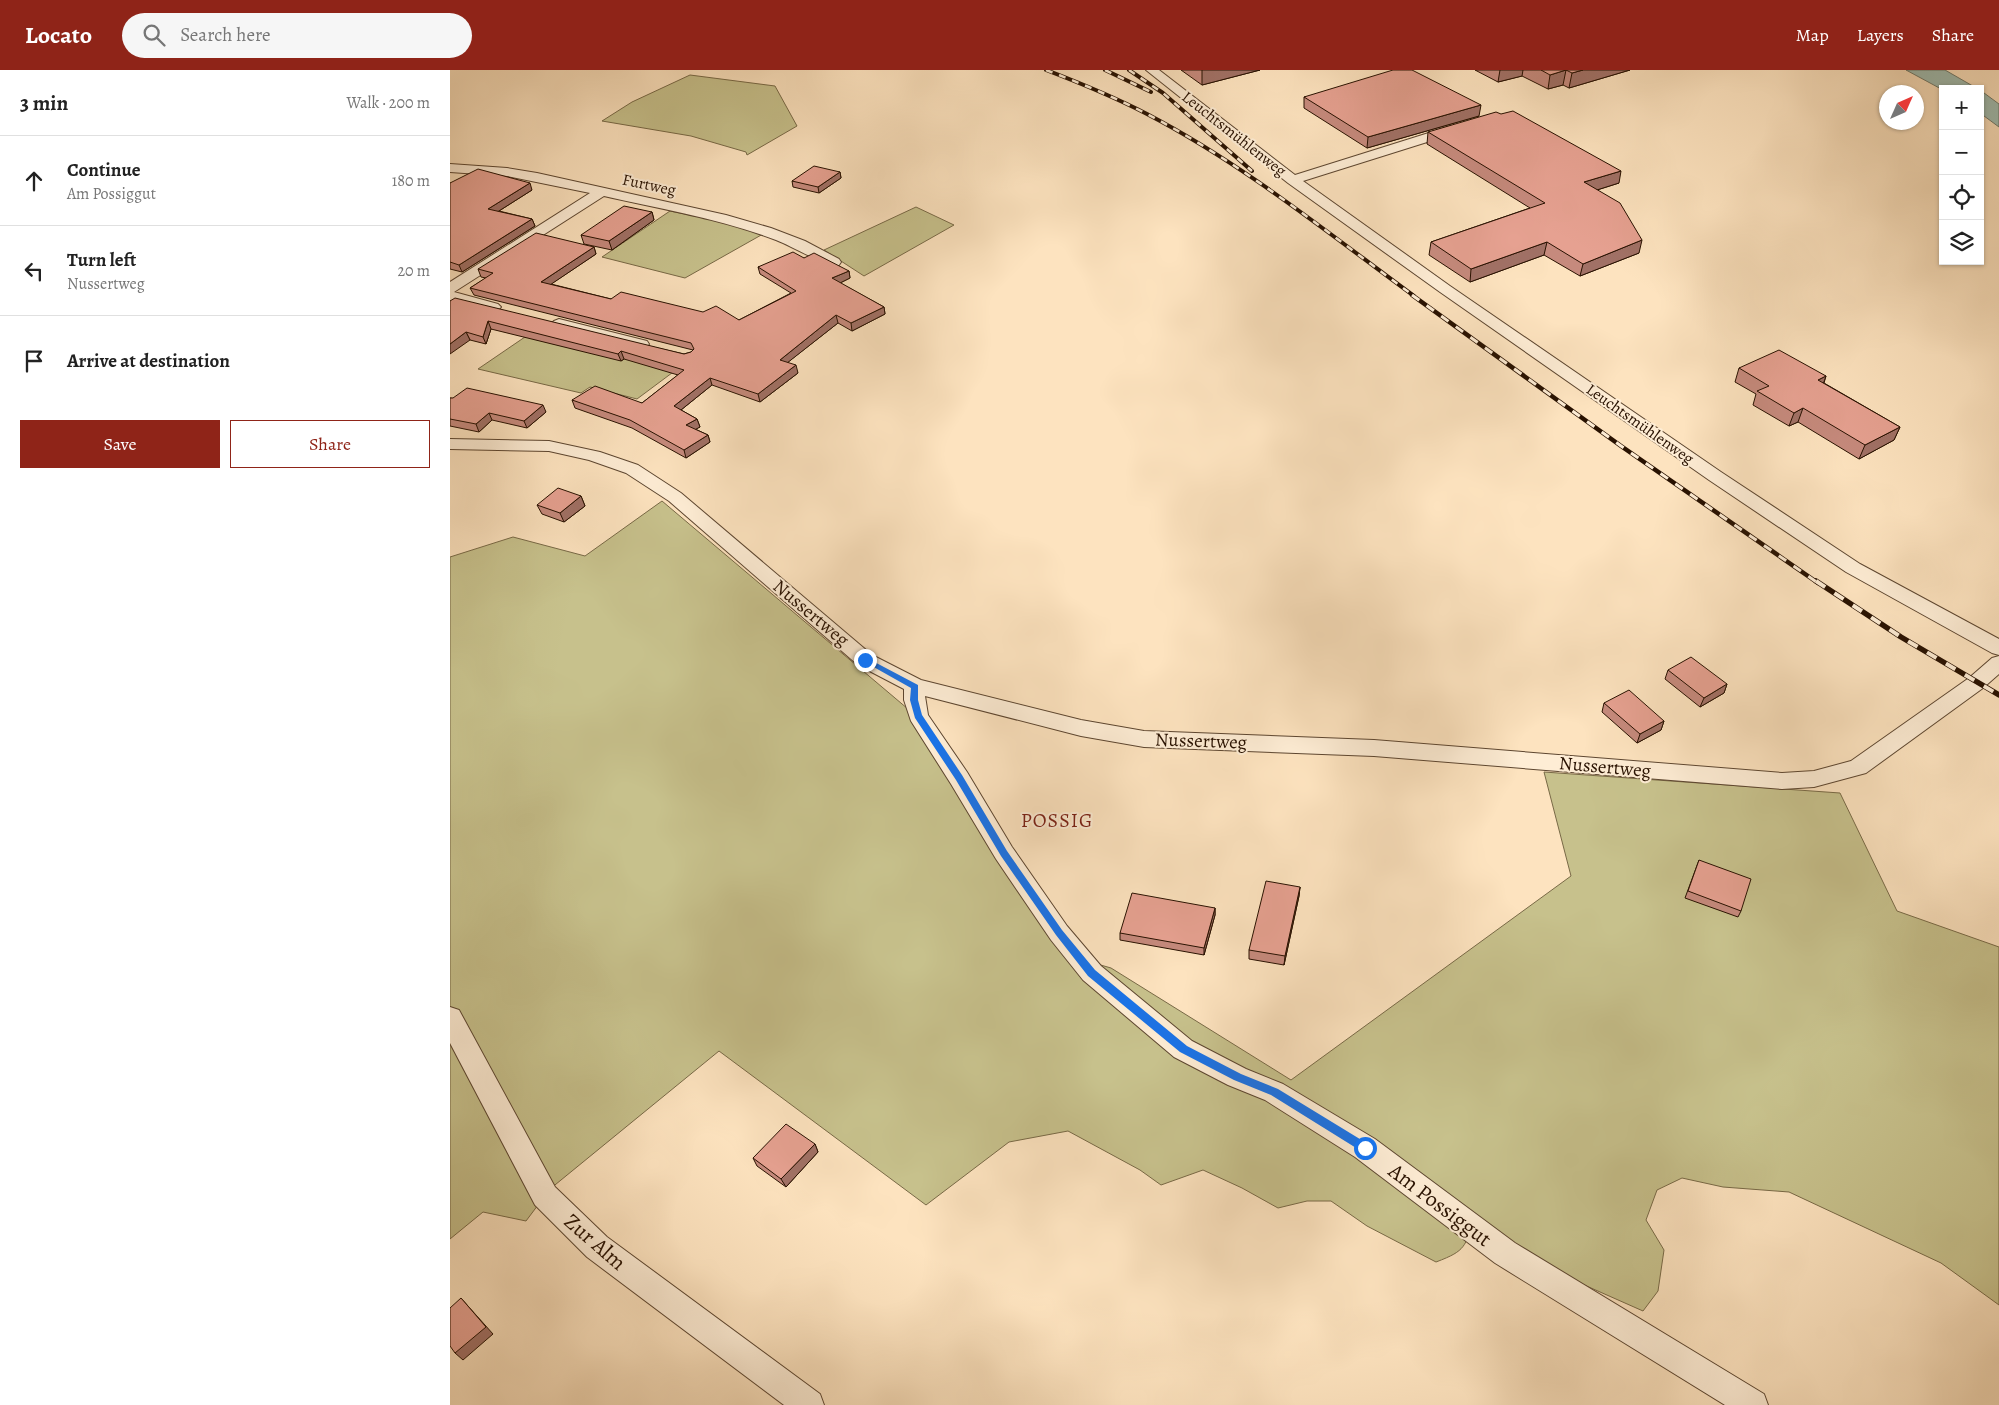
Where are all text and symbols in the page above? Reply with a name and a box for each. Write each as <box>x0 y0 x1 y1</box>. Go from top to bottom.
search box <box>122 13 472 58</box>
text: Locato <box>25 19 92 51</box>
icon: search <box>140 21 168 49</box>
text: Search here <box>180 22 271 48</box>
text: Map <box>1796 23 1829 47</box>
text: Layers <box>1857 23 1904 47</box>
text: Share <box>1932 23 1974 47</box>
north arrow <box>1879 85 1924 130</box>
map controls <box>1939 85 1984 265</box>
button: + <box>1939 85 1984 130</box>
street label: Leuchtsmühlenweg <box>1177 86 1291 182</box>
text: 3 min <box>20 89 68 117</box>
text: Walk · 200 m <box>346 92 430 114</box>
button: − <box>1939 130 1984 175</box>
text: Continue <box>67 157 141 183</box>
icon: ahead <box>20 167 48 195</box>
street label: Furtweg <box>620 169 678 201</box>
text: 180 m <box>392 170 430 192</box>
button: locate <box>1939 175 1984 220</box>
text: Am Possiggut <box>67 183 156 205</box>
button: layers <box>1939 220 1984 265</box>
text: Turn left <box>67 247 136 273</box>
icon: left <box>20 257 48 285</box>
text: 20 m <box>397 260 430 282</box>
text: Nussertweg <box>67 273 145 295</box>
icon: arrive <box>20 347 48 375</box>
text: Arrive at destination <box>67 348 230 374</box>
street label: Leuchtsmühlenweg <box>1582 379 1698 469</box>
button: Save <box>20 420 220 468</box>
button: Share <box>230 420 430 468</box>
street label: Nussertweg <box>767 573 855 653</box>
route end <box>854 649 877 672</box>
street label: Nussertweg <box>1154 726 1248 756</box>
street label: Nussertweg <box>1558 750 1653 784</box>
district label: POSSIG <box>1021 807 1093 834</box>
route start <box>1354 1137 1377 1160</box>
street label: Am Possiggut <box>1381 1156 1498 1254</box>
street label: Zur Alm <box>558 1207 632 1277</box>

